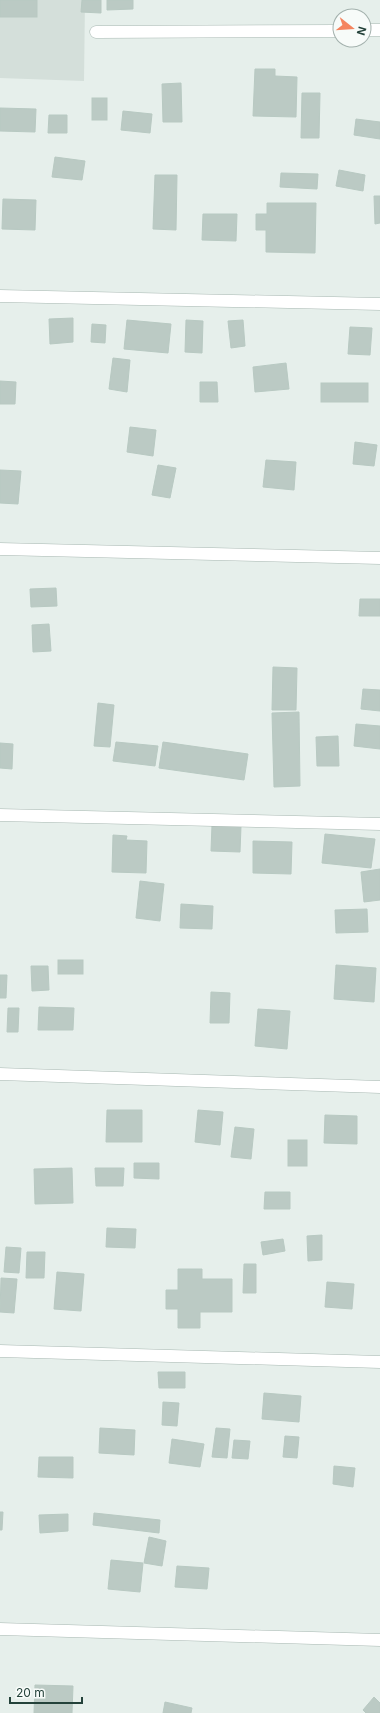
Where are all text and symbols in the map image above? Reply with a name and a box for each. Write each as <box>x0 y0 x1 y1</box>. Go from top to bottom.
north arrow <box>332 8 372 48</box>
text: N <box>354 25 369 37</box>
scale bar <box>10 1679 82 1705</box>
text: 20 m <box>16 1685 45 1700</box>

